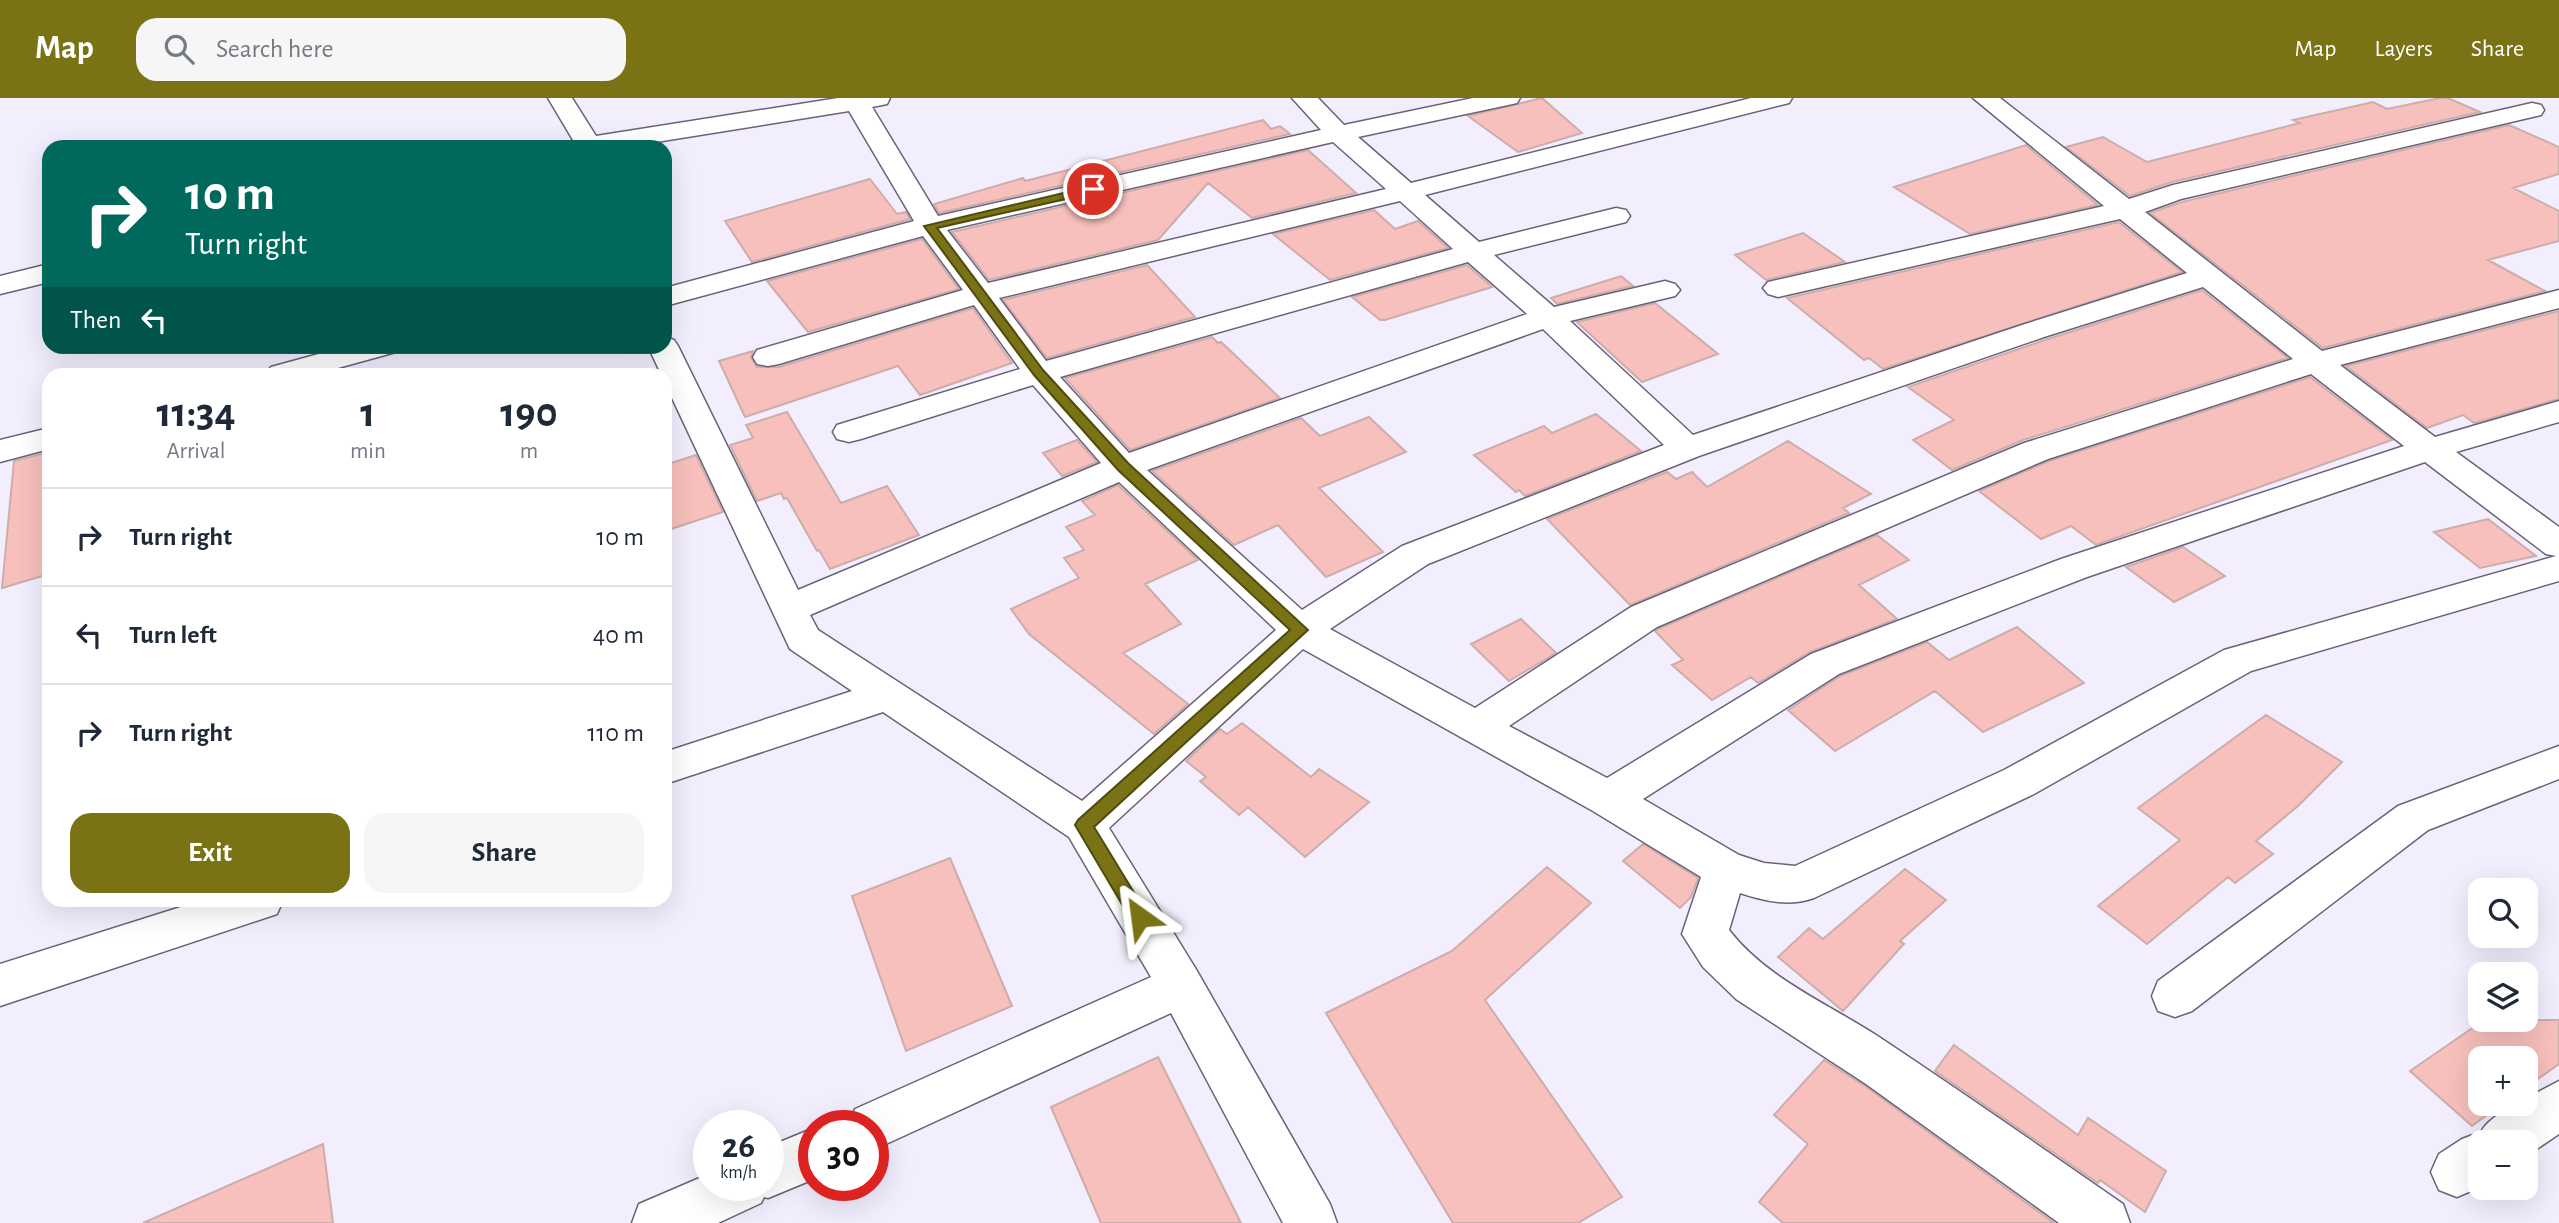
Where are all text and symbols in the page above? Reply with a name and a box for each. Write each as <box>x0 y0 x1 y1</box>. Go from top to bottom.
search box <box>136 18 626 81</box>
icon: search <box>160 30 198 68</box>
text: Map <box>35 32 94 65</box>
text: Search here <box>216 36 334 62</box>
text: Map <box>2294 37 2336 61</box>
text: Layers <box>2374 37 2433 61</box>
text: Share <box>2471 37 2524 61</box>
pin <box>1063 159 1123 219</box>
icon: right <box>70 168 161 259</box>
text: 10 m <box>185 170 275 219</box>
icon: arrive <box>1074 170 1112 208</box>
text: Turn right <box>185 228 307 260</box>
icon: left <box>135 301 173 339</box>
text: Then <box>70 307 121 333</box>
text: 11:34 <box>156 392 236 434</box>
text: 1 <box>360 392 375 434</box>
text: 190 <box>500 392 558 434</box>
text: Arrival <box>166 440 226 463</box>
text: min <box>350 440 386 463</box>
text: m <box>520 440 538 463</box>
icon: right <box>70 518 108 556</box>
text: Turn right <box>129 524 232 550</box>
text: 10 m <box>596 524 644 550</box>
icon: left <box>70 616 108 654</box>
text: Turn left <box>129 622 217 648</box>
text: 40 m <box>593 622 644 648</box>
icon: right <box>70 714 108 752</box>
text: Turn right <box>129 720 232 746</box>
text: 110 m <box>587 720 644 746</box>
button: Exit <box>70 813 350 893</box>
button: Share <box>364 813 644 893</box>
map controls <box>2468 878 2538 1200</box>
button: search <box>2468 878 2538 948</box>
position arrow <box>1103 880 1177 954</box>
button: layers <box>2468 962 2538 1032</box>
button: + <box>2468 1046 2538 1116</box>
speed limit sign: 30 <box>798 1110 889 1201</box>
text: 26 <box>722 1129 755 1164</box>
button: − <box>2468 1130 2538 1200</box>
text: km/h <box>720 1164 757 1182</box>

